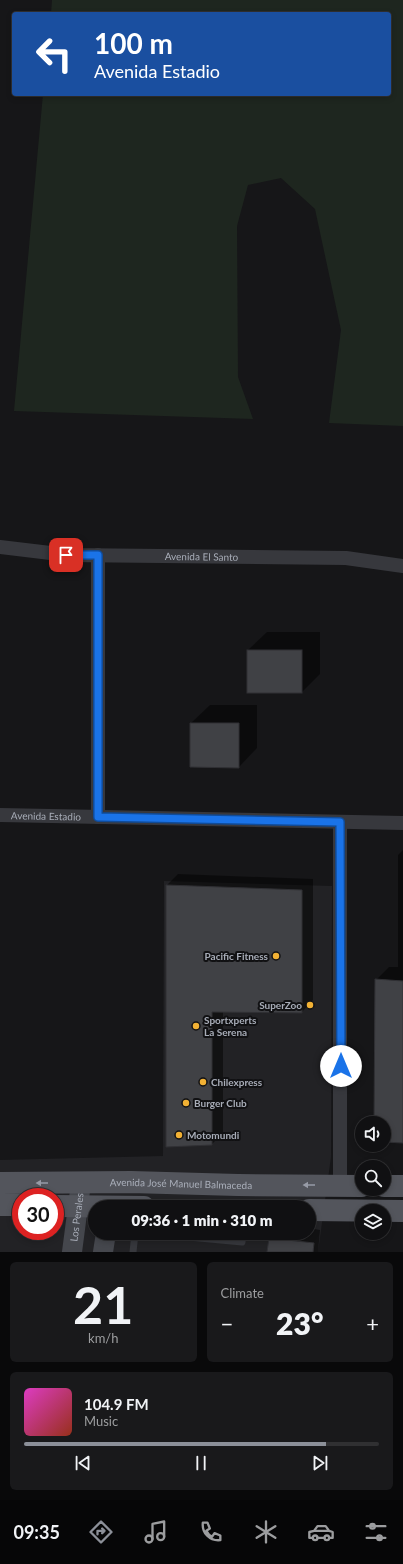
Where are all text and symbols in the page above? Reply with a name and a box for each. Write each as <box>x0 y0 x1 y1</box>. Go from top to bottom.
text: 100 m <box>94 26 173 60</box>
icon: left <box>28 28 80 80</box>
text: Avenida Estadio <box>94 60 220 82</box>
pin <box>49 538 83 572</box>
icon: arrive <box>55 544 77 566</box>
street label: Avenida El Santo <box>165 550 239 563</box>
street label: Avenida Estadio <box>11 809 82 823</box>
place label: Pacific Fitness <box>205 950 269 962</box>
marker: Pacific Fitness <box>271 951 281 961</box>
place label: SuperZoo <box>259 999 302 1011</box>
marker: SuperZoo <box>305 1000 315 1010</box>
place label: Sportxperts La Serena <box>204 1014 257 1038</box>
marker: Sportxperts La Serena <box>191 1021 201 1031</box>
position arrow <box>320 1045 362 1087</box>
place label: Chilexpress <box>211 1076 263 1088</box>
marker: Chilexpress <box>198 1077 208 1087</box>
place label: Burger Club <box>194 1097 247 1109</box>
marker: Burger Club <box>181 1098 191 1108</box>
map controls <box>355 1116 391 1240</box>
button: sound <box>355 1116 391 1152</box>
place label: Motomundi <box>187 1129 240 1141</box>
marker: Motomundi <box>174 1130 184 1140</box>
button: search <box>355 1160 391 1196</box>
street label: Avenida José Manuel Balmaceda <box>110 1176 252 1191</box>
one-way arrow <box>35 1180 48 1186</box>
one-way arrow <box>302 1182 315 1188</box>
speed limit sign: 30 <box>12 1188 64 1240</box>
street label: Los Perales <box>67 1192 86 1242</box>
button: layers <box>355 1204 391 1240</box>
text: 09:36 · 1 min · 310 m <box>131 1211 273 1229</box>
text: 21 <box>73 1273 133 1335</box>
text: Climate <box>221 1285 264 1301</box>
text: 23° <box>276 1305 323 1341</box>
text: − <box>221 1310 233 1337</box>
text: + <box>366 1310 379 1337</box>
text: km/h <box>88 1330 118 1346</box>
text: 104.9 FM <box>84 1395 149 1413</box>
text: Music <box>84 1413 118 1429</box>
icon: previous <box>72 1452 94 1474</box>
icon: pause <box>190 1452 212 1474</box>
icon: next <box>309 1452 331 1474</box>
icon: directions <box>87 1518 115 1546</box>
icon: music <box>142 1518 170 1546</box>
icon: phone <box>197 1518 225 1546</box>
icon: climate <box>252 1518 280 1546</box>
icon: car <box>307 1518 335 1546</box>
icon: filters <box>362 1518 390 1546</box>
text: 09:35 <box>13 1521 60 1543</box>

